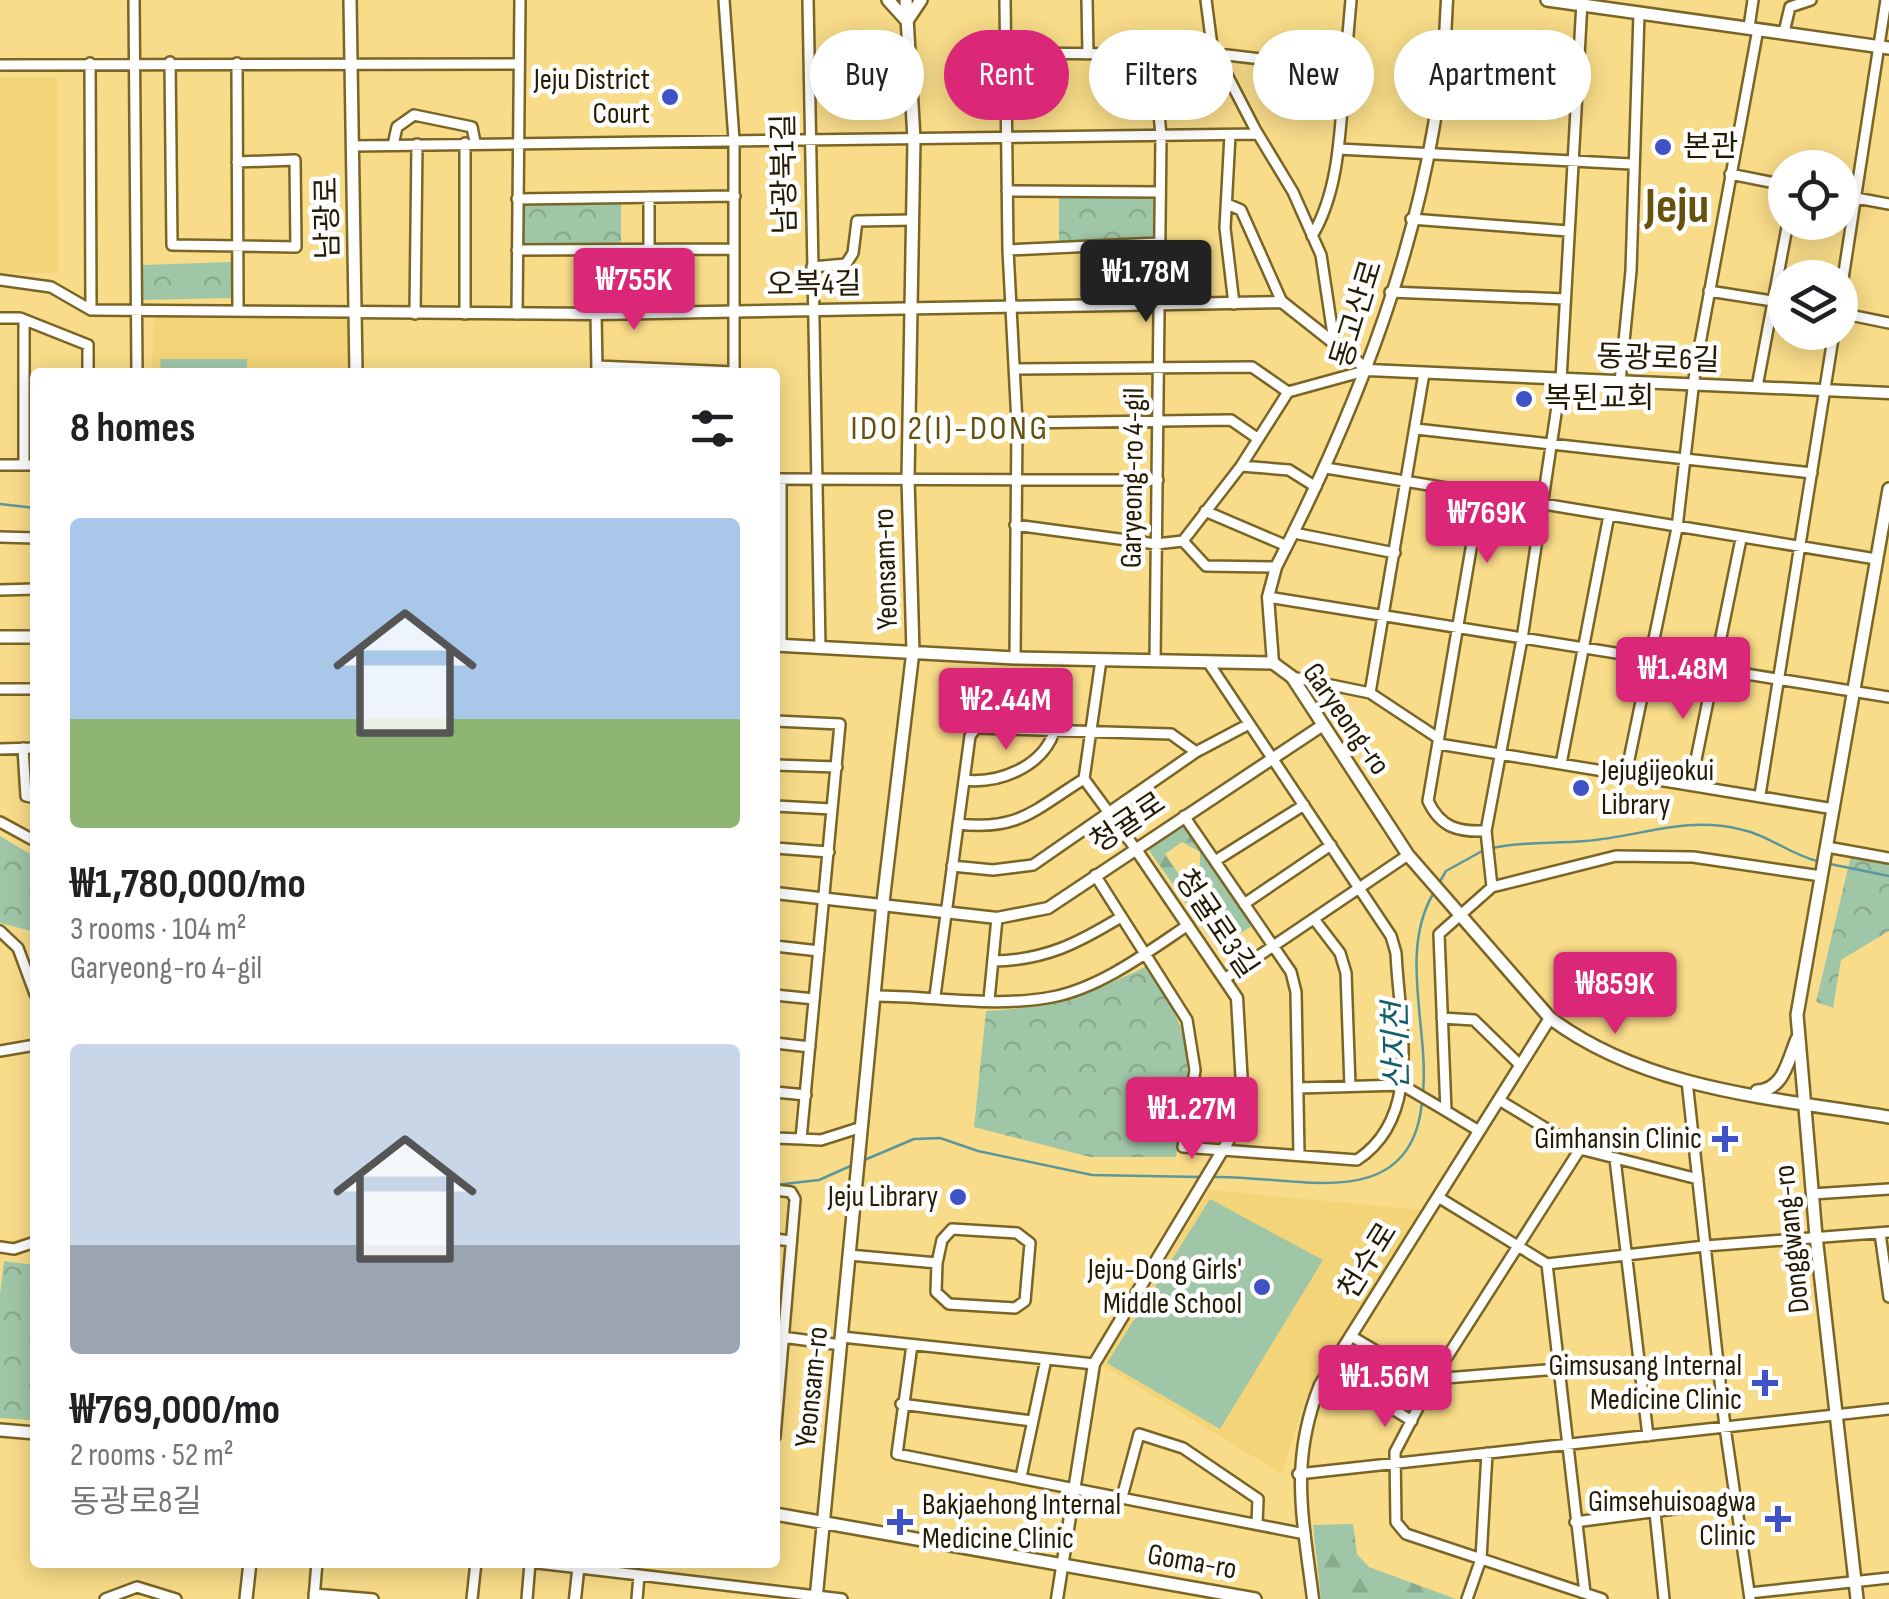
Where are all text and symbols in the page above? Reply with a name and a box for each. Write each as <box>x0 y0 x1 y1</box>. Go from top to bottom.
chip: Buy <box>810 30 924 120</box>
chip: Rent <box>944 30 1069 120</box>
chip: Filters <box>1089 30 1233 120</box>
chip: New <box>1253 30 1374 120</box>
chip: Apartment <box>1394 30 1591 120</box>
place label: Jeju District Court <box>533 62 650 132</box>
marker: Jeju District Court <box>659 86 681 108</box>
street label: 남광북1길 <box>766 113 804 235</box>
place label: 본관 <box>1683 129 1738 165</box>
marker: 본관 <box>1652 136 1674 158</box>
map controls <box>1768 150 1858 350</box>
button: locate <box>1768 150 1858 240</box>
street label: 남광로 <box>309 176 347 260</box>
district label: Jeju <box>1644 177 1709 237</box>
pin: ₩1.78M <box>1065 240 1227 325</box>
pin: ₩755K <box>564 248 704 333</box>
text: ₩1.78M <box>1102 253 1190 292</box>
street label: 동고산로 <box>1324 256 1390 372</box>
button: layers <box>1768 260 1858 350</box>
text: ₩755K <box>596 261 672 300</box>
street label: 오복4길 <box>766 266 862 304</box>
street label: 동광로6길 <box>1596 339 1720 379</box>
place label: 복된교회 <box>1544 381 1654 417</box>
street label: Garyeong-ro 4-gil <box>1113 388 1153 568</box>
marker: 복된교회 <box>1513 388 1535 410</box>
icon: filters <box>685 401 740 456</box>
text: 8 homes <box>70 403 195 454</box>
district label: IDO 2(I)-DONG <box>851 407 1050 450</box>
pin: ₩769K <box>1417 481 1557 566</box>
text: ₩769K <box>1448 494 1526 533</box>
street label: Yeonsam-ro <box>866 508 906 630</box>
icon: home <box>315 583 495 763</box>
pin: ₩1.48M <box>1602 637 1764 722</box>
text: ₩1.48M <box>1638 650 1728 689</box>
street label: Garyeong-ro <box>1295 656 1397 782</box>
pin: ₩2.44M <box>925 668 1087 753</box>
text: ₩2.44M <box>961 681 1051 720</box>
place label: Jejugijeokui Library <box>1600 753 1714 823</box>
marker: Jejugijeokui Library <box>1570 777 1592 799</box>
street label: 청귤로 <box>1084 785 1172 861</box>
text: ₩1,780,000/mo <box>70 859 306 910</box>
street label: 청귤로3길 <box>1167 863 1265 985</box>
text: 3 rooms · 104 m² <box>70 910 247 949</box>
text: Garyeong-ro 4-gil <box>70 949 262 988</box>
pin: ₩859K <box>1545 952 1685 1037</box>
text: ₩859K <box>1576 965 1654 1004</box>
water label: 산지천 <box>1377 998 1417 1090</box>
pin: ₩1.27M <box>1111 1077 1273 1162</box>
text: ₩1.27M <box>1148 1090 1236 1129</box>
icon: home <box>315 1109 495 1289</box>
place label: Gimhansin Clinic <box>1534 1121 1702 1157</box>
marker: Gimhansin Clinic <box>1712 1126 1738 1152</box>
street label: Donggwang-ro <box>1766 1163 1818 1315</box>
place label: Jeju Library <box>827 1179 938 1215</box>
marker: Jeju Library <box>947 1186 969 1208</box>
street label: 천수로 <box>1331 1216 1405 1306</box>
place label: Jeju-Dong Girls' Middle School <box>1087 1252 1242 1322</box>
marker: Jeju-Dong Girls' Middle School <box>1251 1276 1273 1298</box>
street label: Yeonsam-ro <box>788 1325 836 1449</box>
pin: ₩1.56M <box>1304 1345 1466 1430</box>
place label: Gimsusang Internal Medicine Clinic <box>1548 1348 1742 1418</box>
text: ₩1.56M <box>1341 1358 1429 1397</box>
marker: Gimsusang Internal Medicine Clinic <box>1752 1370 1778 1396</box>
text: ₩769,000/mo <box>70 1385 280 1436</box>
text: 2 rooms · 52 m² <box>70 1436 234 1475</box>
text: 동광로8길 <box>70 1483 202 1522</box>
place label: Gimsehuisoagwa Clinic <box>1588 1484 1756 1554</box>
place label: Bakjaehong Internal Medicine Clinic <box>922 1487 1121 1557</box>
marker: Gimsehuisoagwa Clinic <box>1765 1506 1791 1532</box>
marker: Bakjaehong Internal Medicine Clinic <box>887 1509 913 1535</box>
street label: Goma-ro <box>1145 1536 1239 1588</box>

